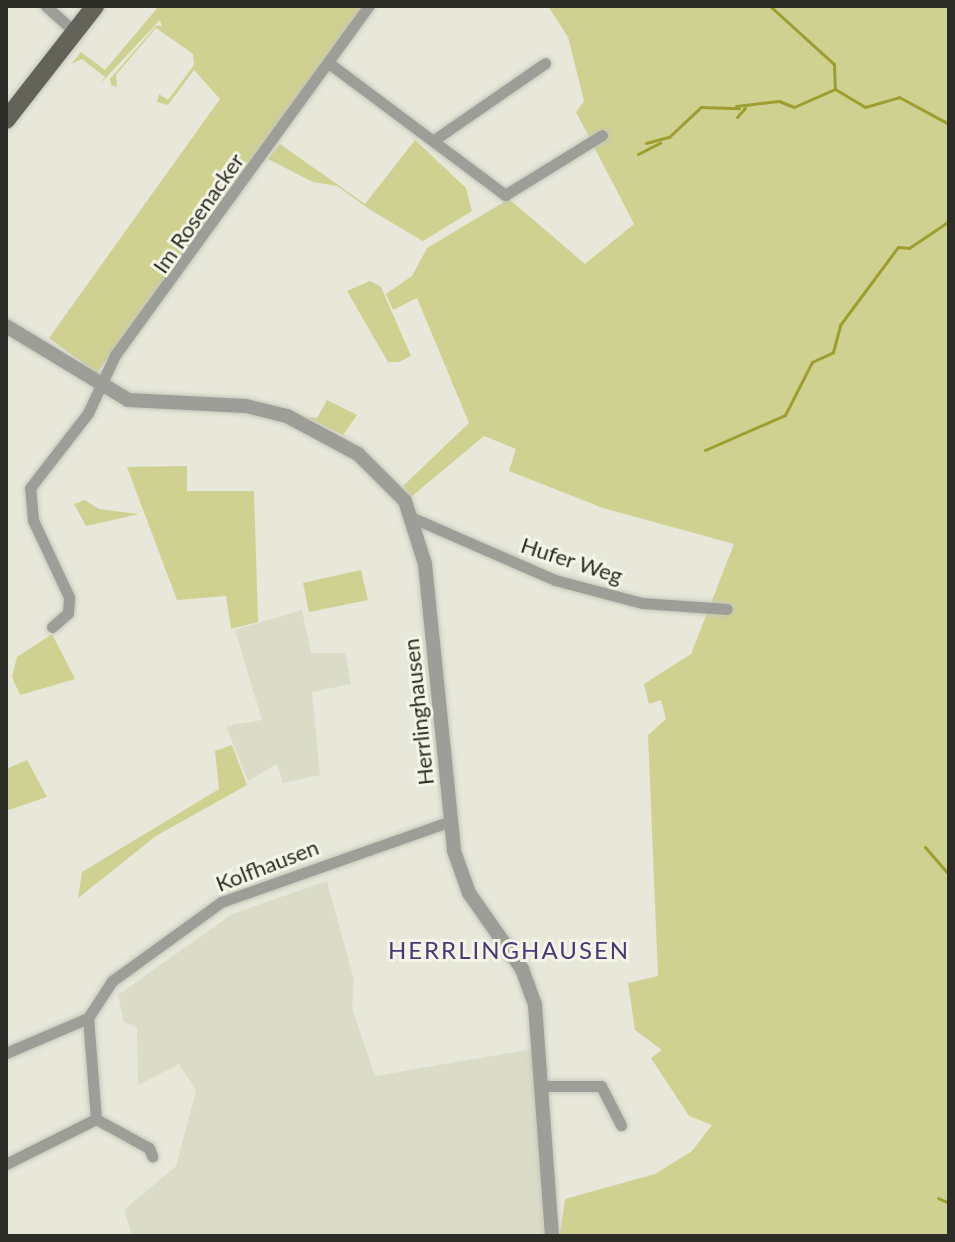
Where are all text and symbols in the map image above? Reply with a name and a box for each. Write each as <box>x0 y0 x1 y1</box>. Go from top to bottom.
street label: Im Rosenacker <box>147 148 249 278</box>
street label: Hufer Weg <box>517 531 627 589</box>
street label: Herrlinghausen <box>397 637 439 787</box>
street label: Kolfhausen <box>212 833 322 897</box>
district label: HERRLINGHAUSEN <box>388 936 630 964</box>

